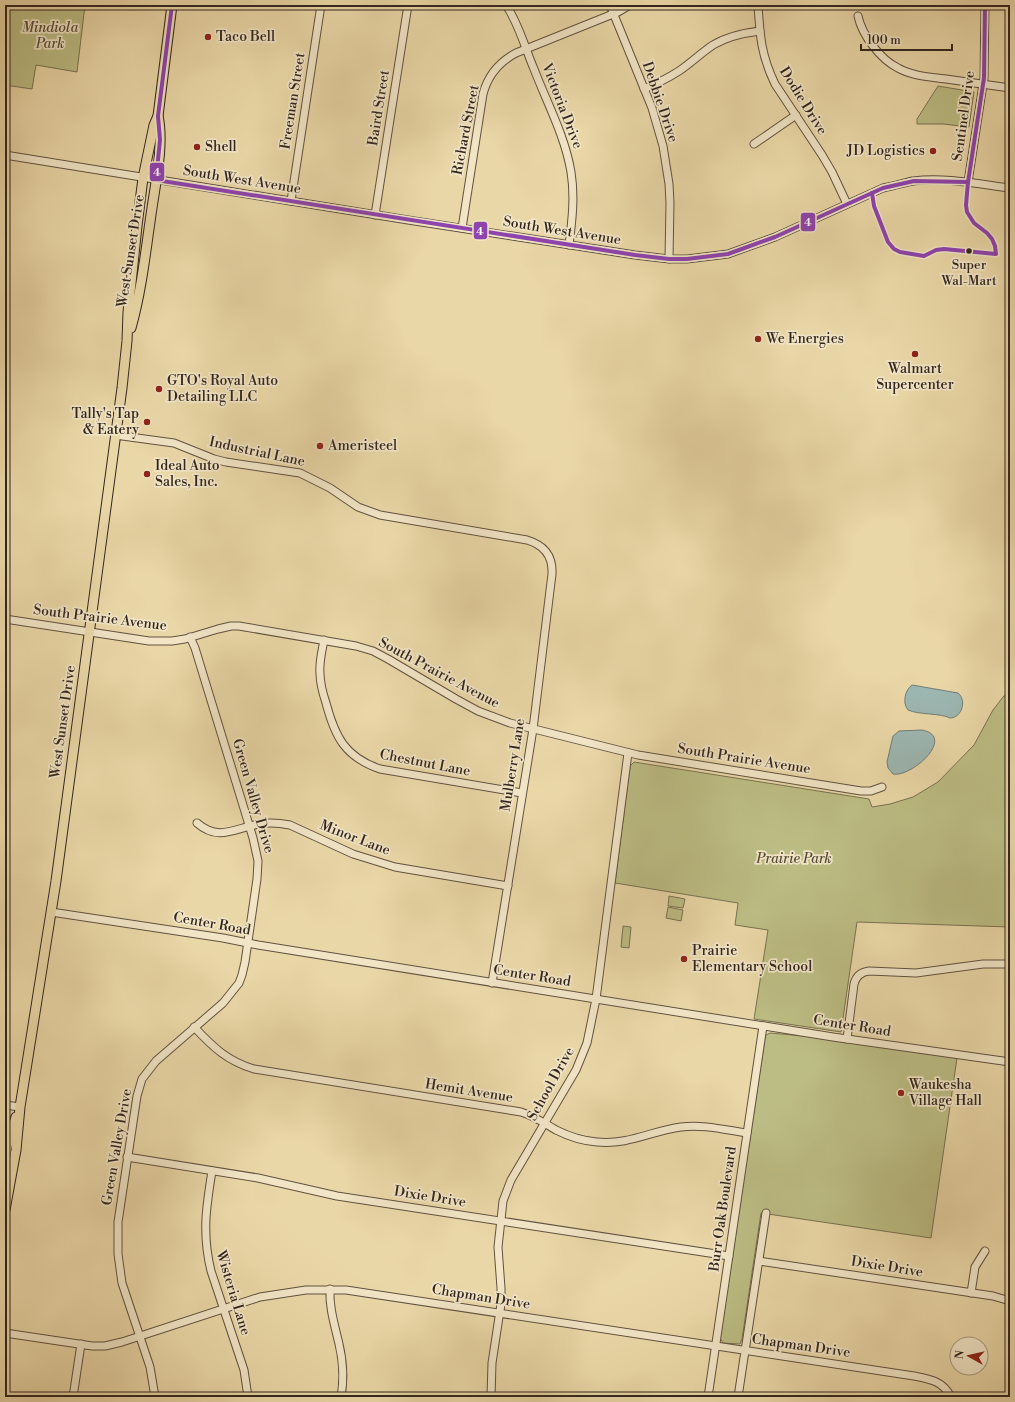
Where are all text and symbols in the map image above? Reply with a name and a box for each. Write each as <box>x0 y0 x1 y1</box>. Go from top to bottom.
park label: Mindiola Park <box>22 19 78 53</box>
scale bar <box>861 26 952 52</box>
place label: Taco Bell <box>216 28 275 46</box>
marker: Taco Bell <box>203 32 213 42</box>
text: 100 m <box>867 33 901 48</box>
street label: Freeman Street <box>276 51 310 151</box>
street label: Debbie Drive <box>638 59 682 145</box>
street label: Victoria Drive <box>537 60 587 151</box>
street label: Dodie Drive <box>775 64 831 138</box>
street label: Baird Street <box>364 69 394 148</box>
street label: Sentinel Drive <box>949 70 979 162</box>
street label: Richard Street <box>448 83 484 177</box>
place label: Shell <box>205 138 237 156</box>
marker: Shell <box>192 142 202 152</box>
place label: JD Logistics <box>846 142 925 160</box>
marker: JD Logistics <box>928 146 938 156</box>
line badge: 4 <box>149 162 165 182</box>
street label: South West Avenue <box>182 162 302 198</box>
text: 4 <box>153 166 161 180</box>
street label: West Sunset Drive <box>113 193 149 310</box>
line badge: 4 <box>800 212 816 232</box>
street label: South West Avenue <box>502 213 622 249</box>
text: 4 <box>804 216 812 230</box>
line badge: 4 <box>473 221 488 240</box>
text: 4 <box>476 225 484 239</box>
marker: Super Wal-Mart <box>964 246 974 256</box>
place label: Super Wal-Mart <box>940 257 997 289</box>
place label: We Energies <box>765 330 844 348</box>
marker: We Energies <box>753 334 763 344</box>
marker: Walmart Supercenter <box>910 349 920 359</box>
place label: Walmart Supercenter <box>876 360 954 394</box>
place label: GTO's Royal Auto Detailing LLC <box>167 372 278 406</box>
marker: GTO's Royal Auto Detailing LLC <box>154 384 164 394</box>
place label: Tally's Tap & Eatery <box>71 405 139 439</box>
marker: Tally's Tap & Eatery <box>142 417 152 427</box>
street label: Industrial Lane <box>207 433 307 471</box>
place label: Ameristeel <box>327 437 397 455</box>
marker: Ameristeel <box>315 441 325 451</box>
place label: Ideal Auto Sales, Inc. <box>155 457 220 491</box>
marker: Ideal Auto Sales, Inc. <box>142 469 152 479</box>
street label: South Prairie Avenue <box>32 601 168 635</box>
street label: South Prairie Avenue <box>375 633 503 713</box>
street label: West Sunset Drive <box>46 664 80 781</box>
street label: Mulberry Lane <box>497 717 529 813</box>
street label: Green Valley Drive <box>228 737 278 855</box>
street label: South Prairie Avenue <box>676 740 812 778</box>
street label: Chestnut Lane <box>378 745 472 781</box>
street label: Minor Lane <box>317 816 393 860</box>
park label: Prairie Park <box>755 850 832 868</box>
street label: Center Road <box>172 908 252 940</box>
place label: Prairie Elementary School <box>692 942 812 976</box>
marker: Prairie Elementary School <box>679 954 689 964</box>
street label: Center Road <box>492 961 572 991</box>
street label: Center Road <box>812 1011 892 1041</box>
street label: School Drive <box>523 1044 579 1124</box>
street label: Hemit Avenue <box>424 1075 514 1107</box>
place label: Waukesha Village Hall <box>908 1076 982 1110</box>
street label: Green Valley Drive <box>98 1087 136 1207</box>
marker: Waukesha Village Hall <box>896 1088 906 1098</box>
street label: Burr Oak Boulevard <box>705 1145 741 1274</box>
street label: Dixie Drive <box>393 1182 467 1212</box>
street label: Wisteria Lane <box>211 1247 254 1338</box>
street label: Dixie Drive <box>850 1252 924 1282</box>
street label: Chapman Drive <box>431 1280 531 1314</box>
street label: Chapman Drive <box>751 1330 851 1362</box>
north arrow <box>949 1336 989 1376</box>
text: N <box>953 1349 968 1360</box>

